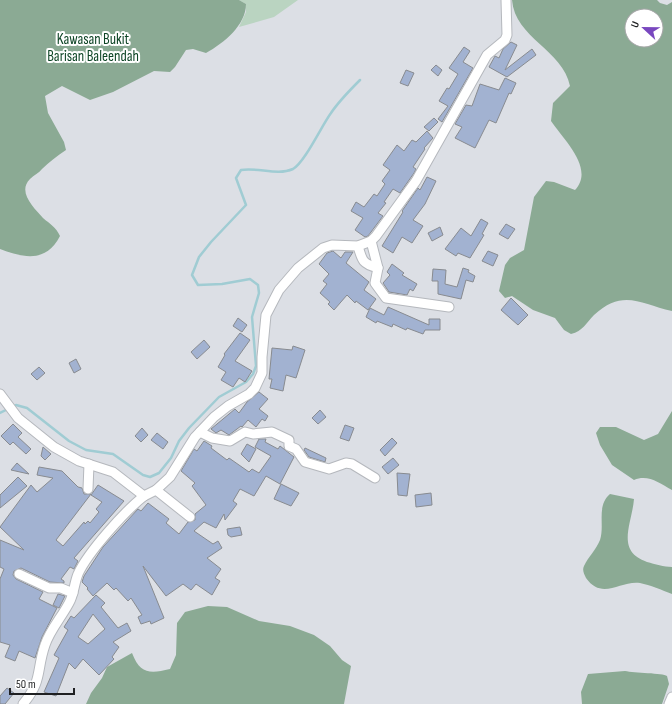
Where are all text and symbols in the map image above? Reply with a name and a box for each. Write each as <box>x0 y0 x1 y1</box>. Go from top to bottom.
north arrow <box>624 8 664 48</box>
text: U <box>628 19 642 30</box>
park label: Kawasan Bukit Barisan Baleendah <box>47 30 139 66</box>
scale bar <box>10 670 74 696</box>
text: 50 m <box>16 677 36 692</box>

